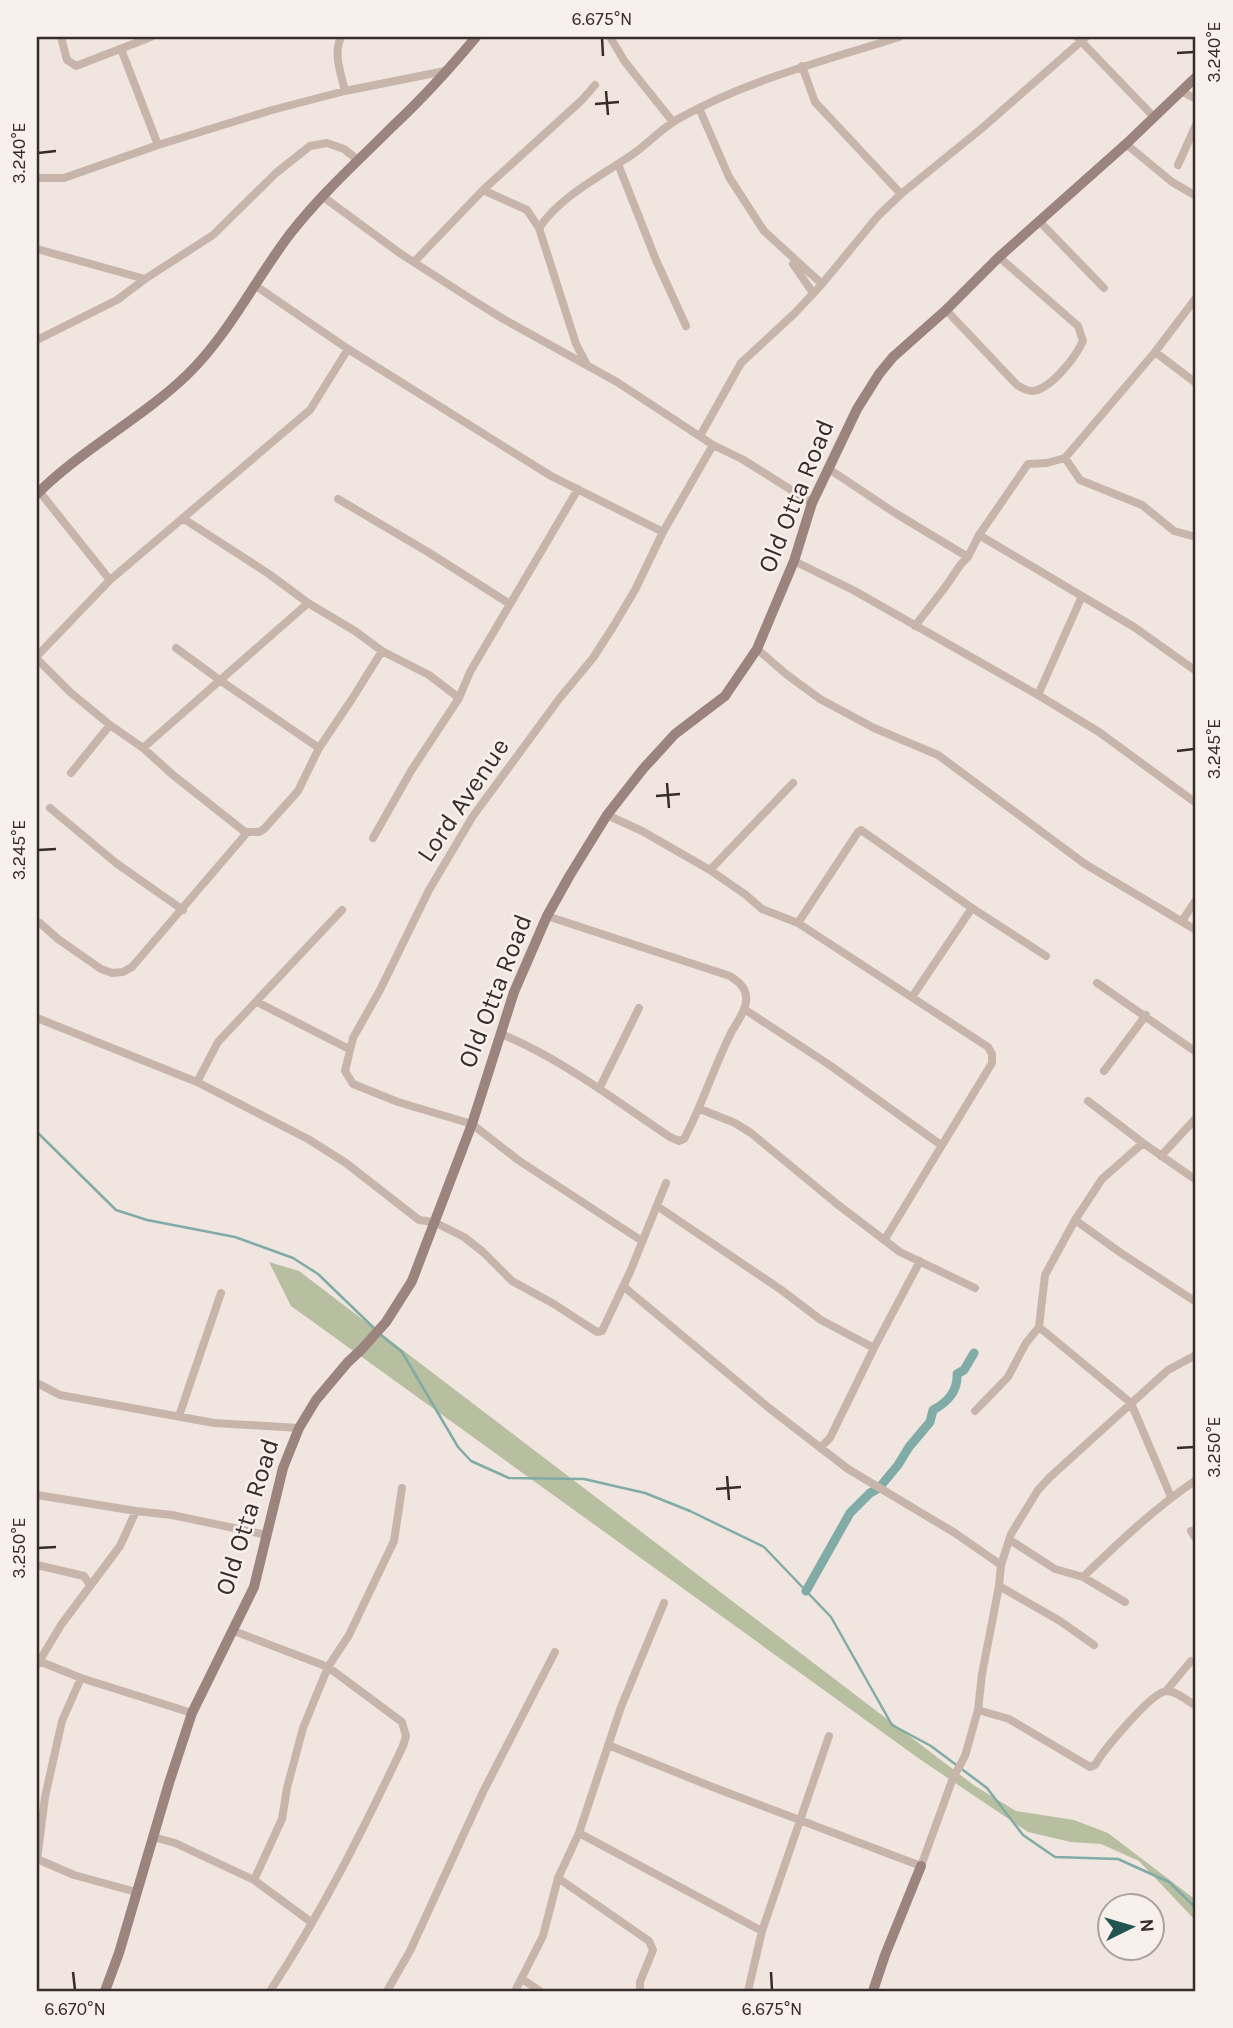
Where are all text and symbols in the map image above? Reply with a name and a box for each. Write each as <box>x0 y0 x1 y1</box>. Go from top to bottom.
text: 6.675°N <box>572 8 632 30</box>
text: 3.240°E <box>1203 21 1225 83</box>
text: 3.240°E <box>8 122 30 184</box>
street label: Old Otta Road <box>751 415 841 577</box>
text: 3.245°E <box>1203 719 1225 779</box>
street label: Lord Avenue <box>410 732 516 868</box>
text: 3.245°E <box>8 820 30 880</box>
street label: Old Otta Road <box>451 910 539 1072</box>
text: 3.250°E <box>1203 1416 1225 1478</box>
street label: Old Otta Road <box>208 1435 286 1599</box>
text: 3.250°E <box>8 1517 30 1579</box>
north arrow <box>1096 1892 1166 1962</box>
text: N <box>1135 1918 1158 1933</box>
text: 6.670°N <box>44 1998 106 2020</box>
text: 6.675°N <box>742 1998 802 2020</box>

